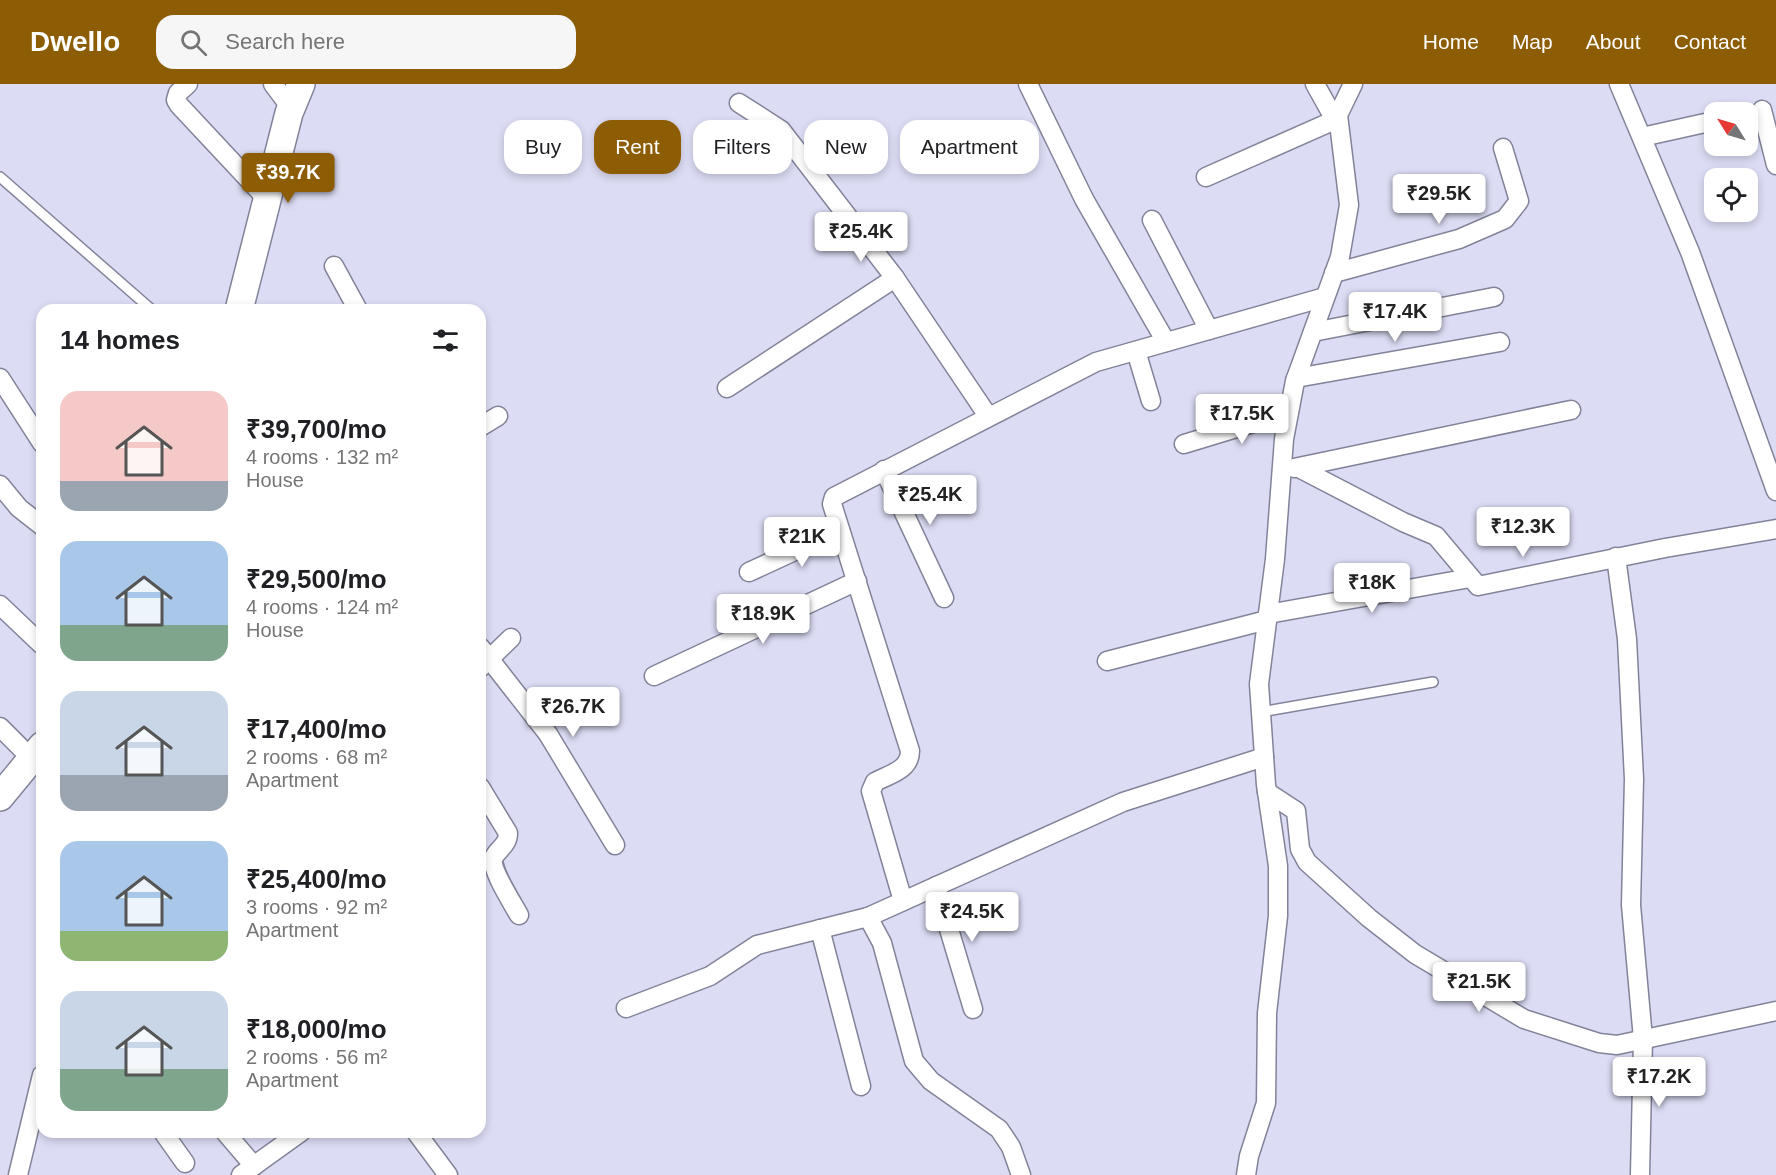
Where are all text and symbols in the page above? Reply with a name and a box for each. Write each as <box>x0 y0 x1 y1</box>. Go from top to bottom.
search box <box>156 15 576 69</box>
text: Dwello <box>30 26 120 57</box>
icon: search <box>177 26 210 59</box>
text: Search here <box>225 29 345 54</box>
text: Home <box>1423 30 1479 53</box>
text: Map <box>1512 30 1553 53</box>
text: About <box>1586 30 1641 53</box>
text: Contact <box>1674 30 1746 53</box>
north arrow <box>1704 102 1758 156</box>
map controls <box>1704 102 1758 222</box>
chip: Buy <box>504 120 582 174</box>
chip: Rent <box>594 120 681 174</box>
chip: Filters <box>693 120 792 174</box>
chip: New <box>804 120 888 174</box>
chip: Apartment <box>900 120 1039 174</box>
pin: ₹39.7K <box>239 153 337 204</box>
text: ₹39.7K <box>256 161 320 183</box>
button: locate <box>1704 168 1758 222</box>
pin: ₹29.5K <box>1390 174 1488 225</box>
text: ₹29.5K <box>1407 182 1471 204</box>
pin: ₹25.4K <box>812 212 910 263</box>
text: ₹25.4K <box>829 220 893 242</box>
pin: ₹17.4K <box>1346 292 1444 343</box>
text: ₹17.4K <box>1363 300 1427 322</box>
icon: filters <box>429 324 462 357</box>
text: 14 homes <box>60 325 180 355</box>
pin: ₹17.5K <box>1193 394 1291 445</box>
text: ₹17.5K <box>1210 402 1274 424</box>
text: ₹39,700/mo <box>246 414 387 444</box>
icon: home <box>108 415 180 487</box>
text: 4 rooms · 132 m² <box>246 446 398 468</box>
text: House <box>246 469 304 491</box>
pin: ₹25.4K <box>881 475 979 526</box>
text: ₹25.4K <box>898 483 962 505</box>
pin: ₹12.3K <box>1474 507 1572 558</box>
text: ₹12.3K <box>1491 515 1555 537</box>
pin: ₹21K <box>766 517 838 568</box>
text: ₹21K <box>778 525 826 547</box>
pin: ₹18K <box>1336 563 1408 614</box>
text: ₹29,500/mo <box>246 564 387 594</box>
icon: home <box>108 565 180 637</box>
text: ₹18K <box>1348 571 1396 593</box>
pin: ₹18.9K <box>714 594 812 645</box>
text: 4 rooms · 124 m² <box>246 596 398 618</box>
text: ₹18.9K <box>731 602 795 624</box>
text: House <box>246 619 304 641</box>
pin: ₹26.7K <box>524 687 622 738</box>
text: ₹26.7K <box>541 695 605 717</box>
text: ₹17,400/mo <box>246 714 387 744</box>
icon: home <box>108 715 180 787</box>
text: 2 rooms · 68 m² <box>246 746 387 768</box>
text: Apartment <box>246 769 338 791</box>
text: ₹25,400/mo <box>246 864 387 894</box>
icon: home <box>108 865 180 937</box>
pin: ₹24.5K <box>923 892 1021 943</box>
text: 3 rooms · 92 m² <box>246 896 387 918</box>
text: ₹24.5K <box>940 900 1004 922</box>
text: Apartment <box>246 919 338 941</box>
pin: ₹21.5K <box>1430 962 1528 1013</box>
text: ₹21.5K <box>1447 970 1511 992</box>
text: ₹18,000/mo <box>246 1014 387 1044</box>
icon: home <box>108 1015 180 1087</box>
text: 2 rooms · 56 m² <box>246 1046 387 1068</box>
pin: ₹17.2K <box>1610 1057 1708 1108</box>
text: ₹17.2K <box>1627 1065 1691 1087</box>
text: Apartment <box>246 1069 338 1091</box>

